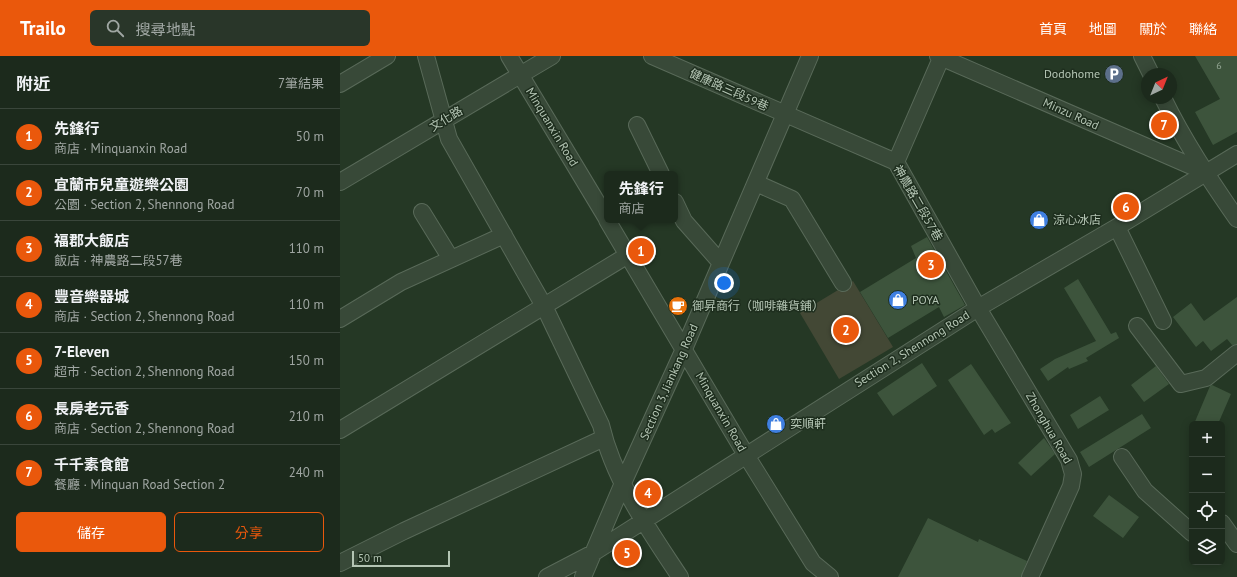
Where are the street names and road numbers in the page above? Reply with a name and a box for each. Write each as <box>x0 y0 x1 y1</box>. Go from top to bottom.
street label: 健康路三段59巷 <box>687 65 771 114</box>
street label: Minquanxin Road <box>523 85 582 169</box>
street label: Minzu Road <box>1041 95 1102 133</box>
street label: 文化路 <box>426 103 465 134</box>
street label: 神農路二段57巷 <box>891 162 946 243</box>
street label: Section 2, Shennong Road <box>851 307 972 390</box>
street label: Section 3, Jiankang Road <box>636 322 701 442</box>
street label: Minquanxin Road <box>693 369 750 454</box>
street label: Zhonghua Road <box>1023 389 1076 466</box>

